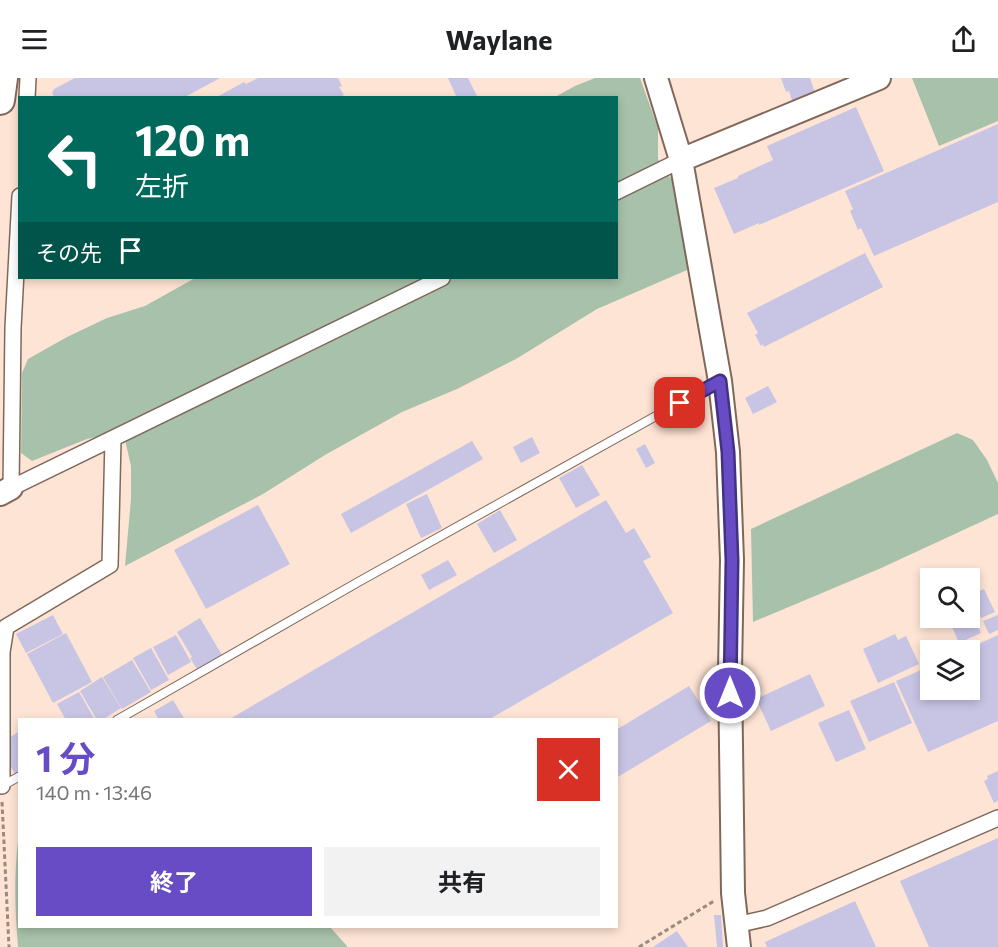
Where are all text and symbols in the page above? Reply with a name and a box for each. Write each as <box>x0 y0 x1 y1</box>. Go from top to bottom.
icon: menu <box>18 23 51 56</box>
text: Waylane <box>446 23 552 56</box>
icon: share <box>947 23 980 56</box>
text: 120 m <box>135 113 250 165</box>
icon: left <box>36 120 114 198</box>
text: 左折 <box>135 169 189 202</box>
icon: arrive <box>114 234 147 267</box>
text: その先 <box>36 239 102 266</box>
pin <box>654 377 705 428</box>
icon: arrive <box>663 386 696 419</box>
map controls <box>920 568 980 700</box>
button: search <box>920 568 980 628</box>
button: layers <box>920 640 980 700</box>
position arrow <box>698 661 762 725</box>
text: 1 分 <box>36 735 95 779</box>
button: close <box>537 738 600 801</box>
text: 140 m · 13:46 <box>36 780 152 804</box>
button: 終了 <box>36 847 312 916</box>
button: 共有 <box>324 847 600 916</box>

